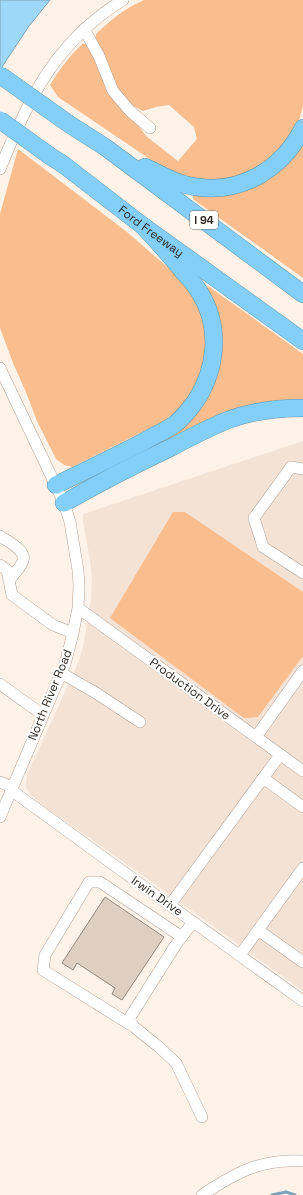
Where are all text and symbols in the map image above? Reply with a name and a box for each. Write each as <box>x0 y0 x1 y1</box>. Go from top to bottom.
street label: Ford Freeway <box>115 202 187 261</box>
road number: I 94 <box>190 211 218 229</box>
street label: North River Road <box>24 647 76 743</box>
street label: Production Drive <box>146 654 234 724</box>
street label: Irwin Drive <box>128 872 186 920</box>

